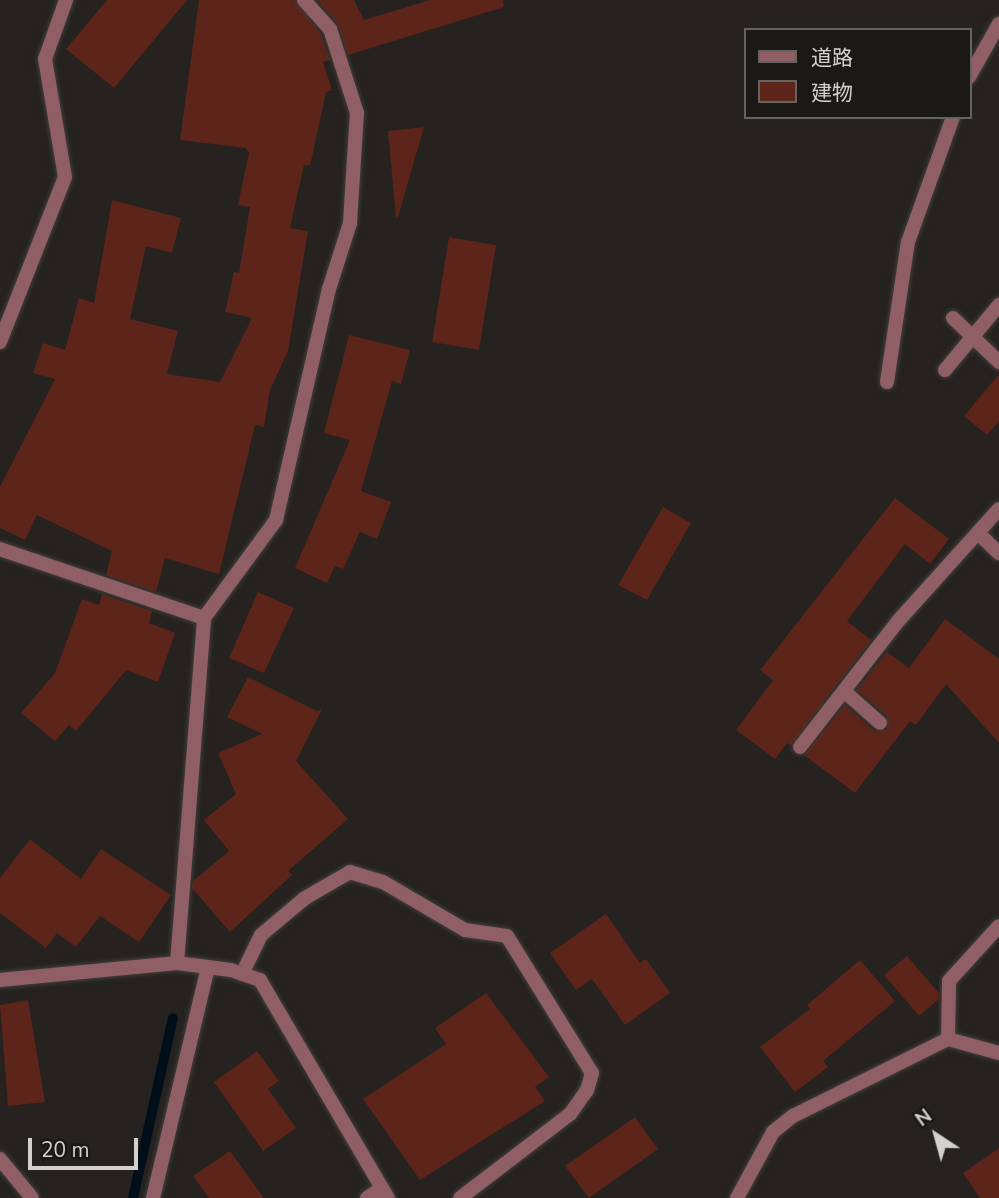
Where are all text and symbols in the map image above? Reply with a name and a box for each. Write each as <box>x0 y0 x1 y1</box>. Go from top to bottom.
legend <box>744 28 971 119</box>
text: 道路 <box>811 44 853 72</box>
text: 建物 <box>811 79 853 107</box>
north arrow <box>901 1100 971 1170</box>
text: N <box>910 1103 937 1133</box>
scale bar <box>32 1124 142 1168</box>
text: 20 m <box>41 1136 90 1164</box>

